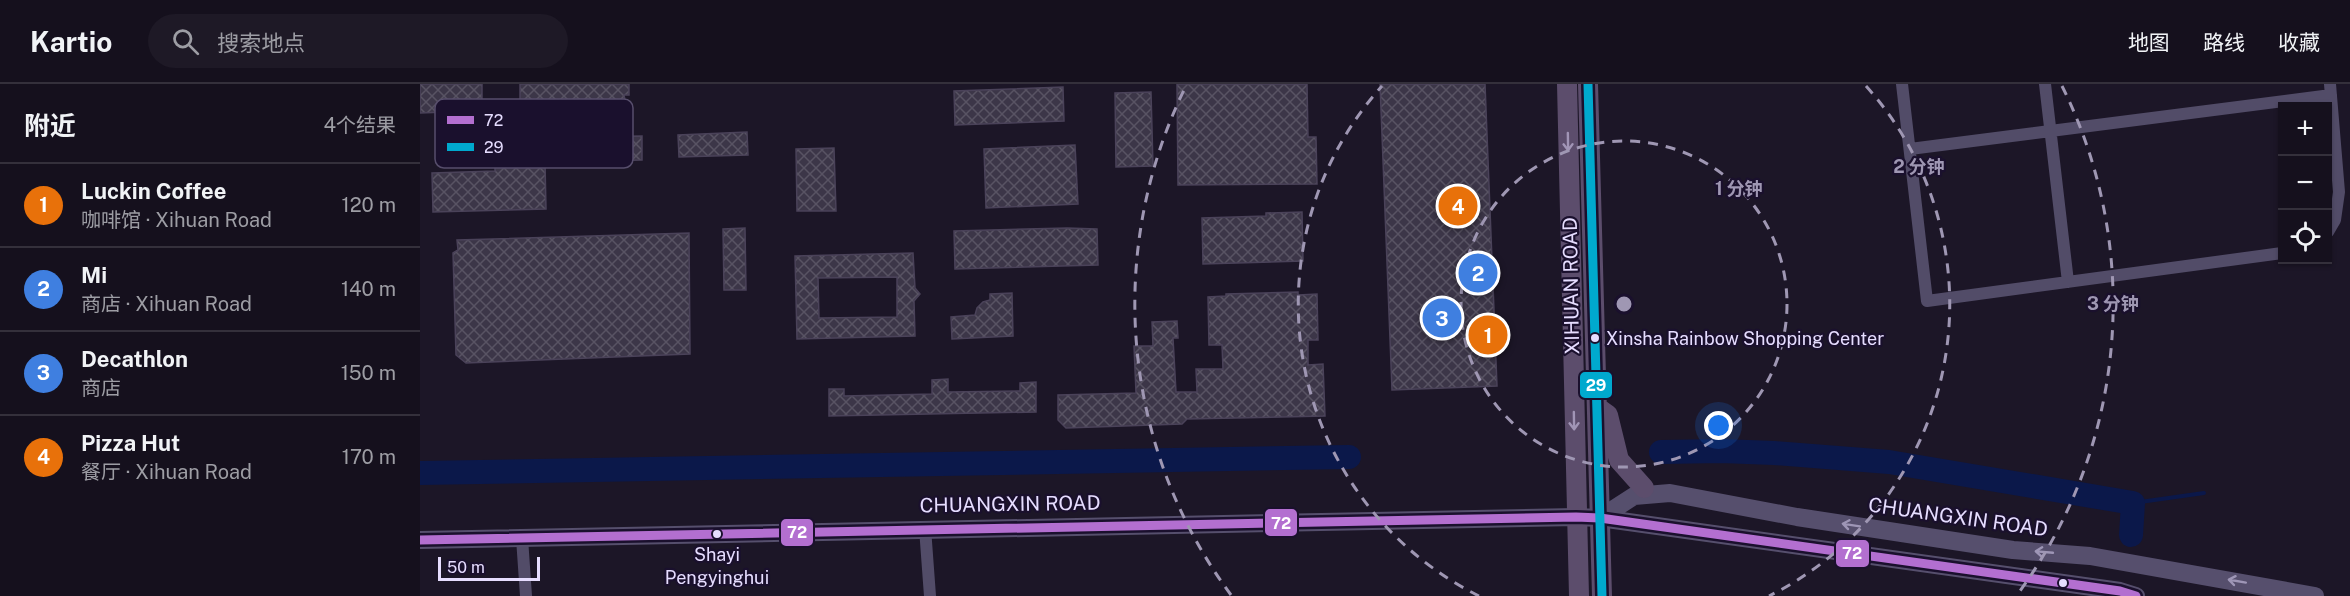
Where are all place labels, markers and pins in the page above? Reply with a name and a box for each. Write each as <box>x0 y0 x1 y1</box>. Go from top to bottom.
pin: 4 <box>1438 184 1478 228</box>
pin: 2 <box>1458 250 1498 296</box>
centre of rings <box>1614 294 1634 314</box>
pin: 3 <box>1422 296 1462 340</box>
pin: 1 <box>1468 312 1508 358</box>
place label: Xinsha Rainbow Shopping Center <box>1606 328 1884 349</box>
marker: Xinsha Rainbow Shopping Center <box>1589 332 1601 344</box>
marker: Shayi Pengyinghui <box>711 528 723 540</box>
place label: Shayi Pengyinghui <box>665 544 769 588</box>
unlabelled marker <box>2057 577 2069 589</box>

